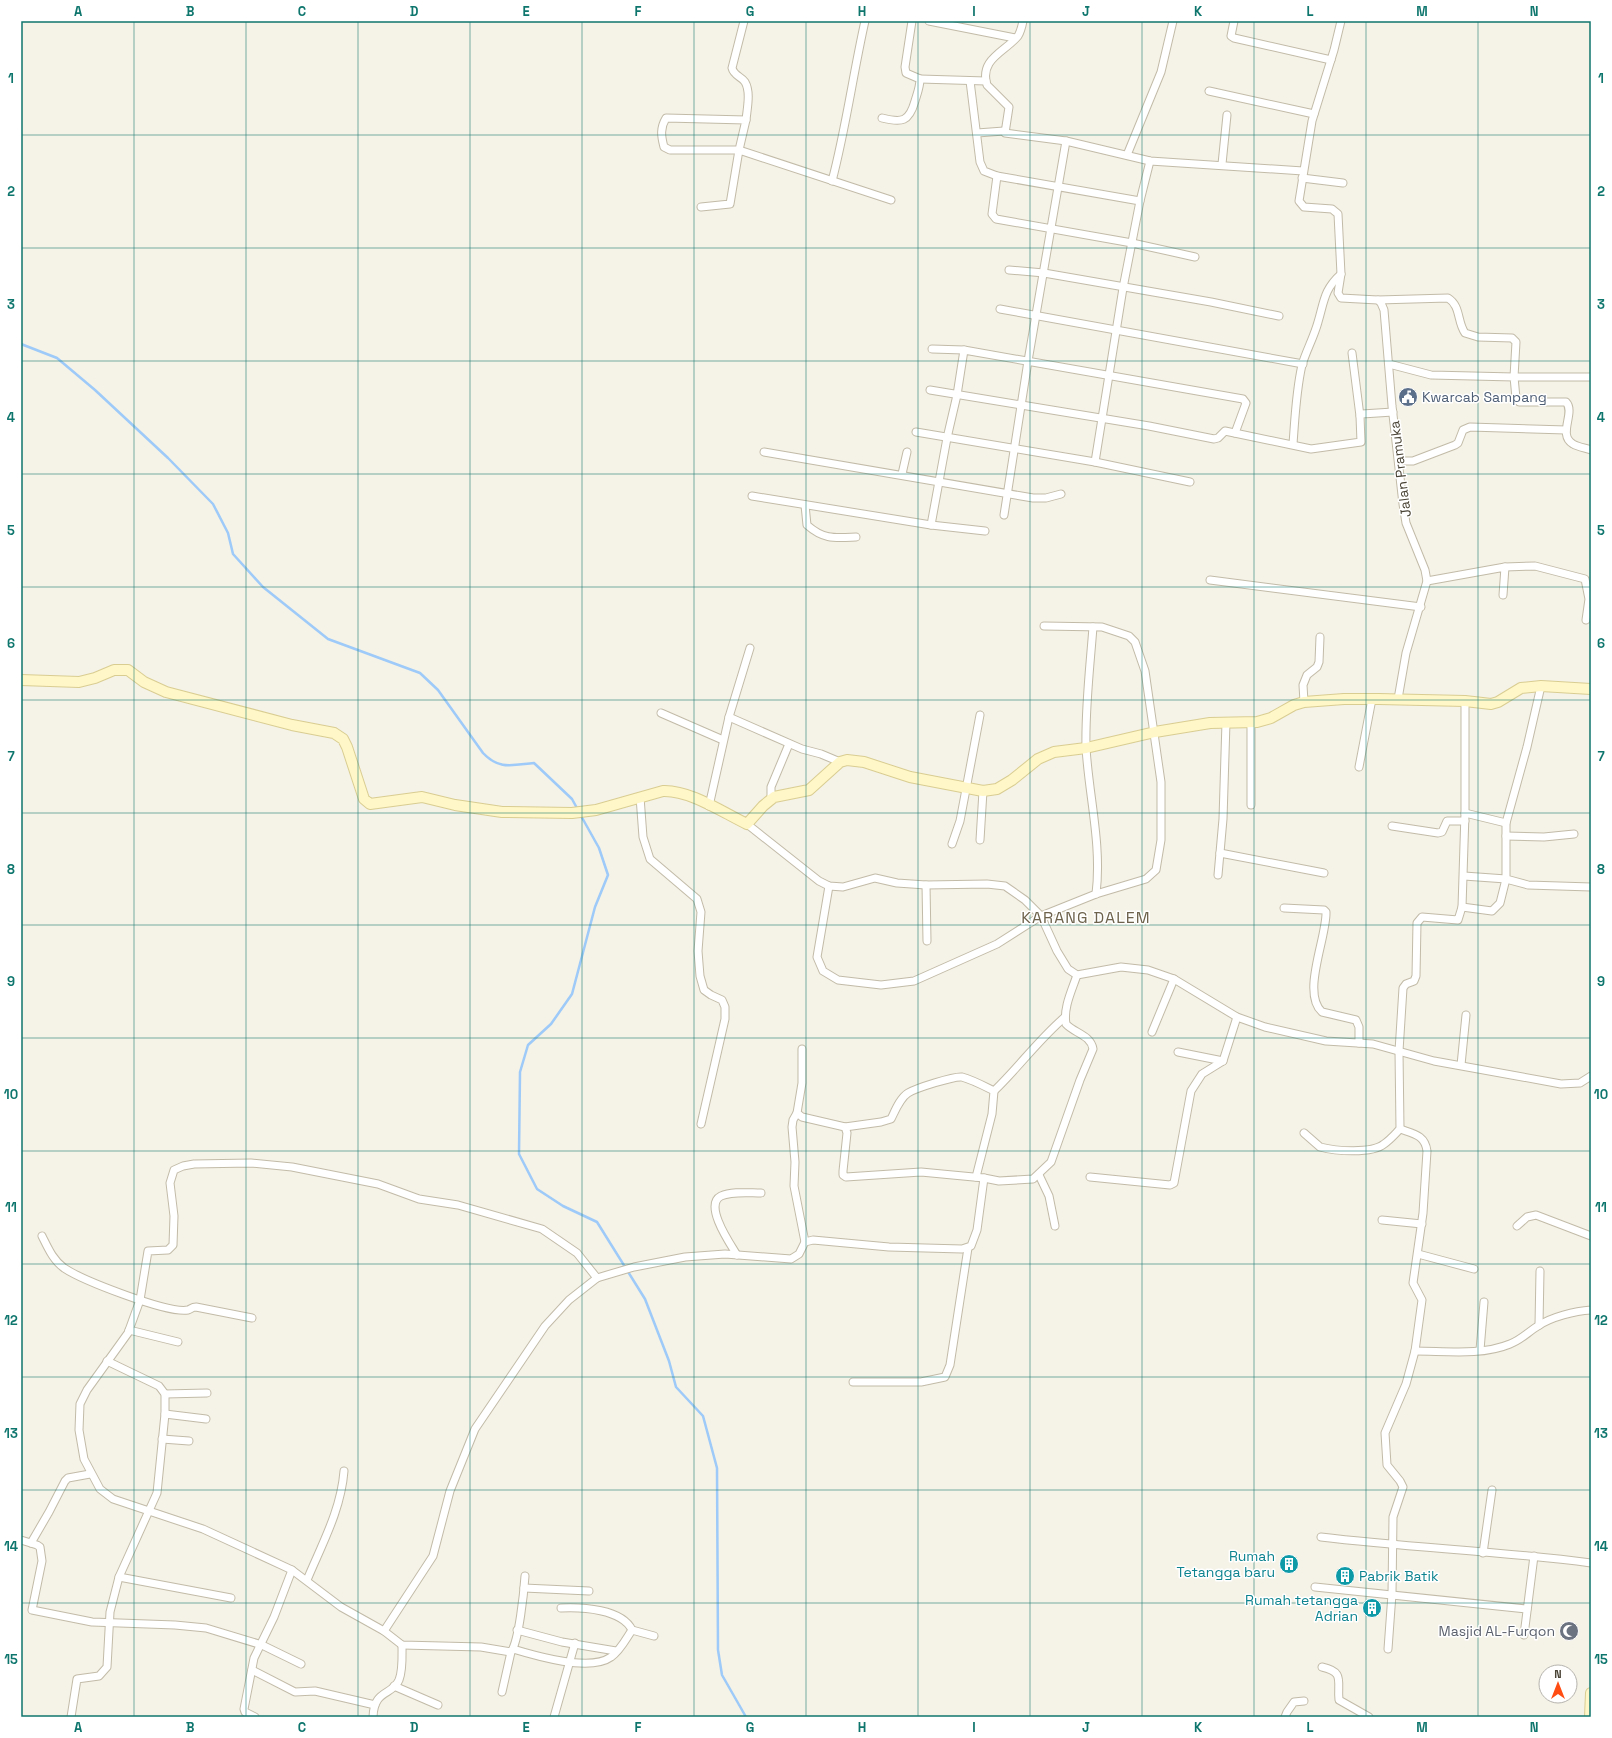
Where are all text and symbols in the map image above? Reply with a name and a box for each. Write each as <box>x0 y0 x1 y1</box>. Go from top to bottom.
text: A <box>74 3 83 20</box>
text: B <box>186 3 195 20</box>
text: C <box>298 3 306 20</box>
text: D <box>410 3 419 20</box>
text: E <box>522 3 530 20</box>
text: F <box>635 3 642 20</box>
text: G <box>746 3 754 20</box>
text: H <box>858 3 866 20</box>
text: I <box>972 3 976 20</box>
text: J <box>1082 3 1090 20</box>
text: K <box>1194 3 1203 20</box>
text: L <box>1306 3 1314 20</box>
text: M <box>1416 3 1428 20</box>
text: N <box>1530 3 1538 20</box>
text: 1 <box>8 70 14 87</box>
text: 1 <box>1598 70 1604 87</box>
text: 2 <box>7 183 15 200</box>
text: 2 <box>1597 183 1605 200</box>
text: 3 <box>7 296 15 313</box>
text: 3 <box>1597 296 1605 313</box>
public building icon: Kwarcab Sampang <box>1397 386 1419 408</box>
place label: Kwarcab Sampang <box>1422 388 1547 406</box>
text: 4 <box>7 409 15 426</box>
text: 4 <box>1597 409 1605 426</box>
street label: Jalan Pramuka <box>1385 420 1415 518</box>
text: 5 <box>7 522 15 539</box>
text: 5 <box>1597 522 1605 539</box>
text: 6 <box>7 635 15 652</box>
text: 6 <box>1597 635 1605 652</box>
text: 7 <box>7 748 15 765</box>
text: 7 <box>1597 748 1605 765</box>
text: 8 <box>7 861 15 878</box>
text: 8 <box>1597 861 1605 878</box>
district label: KARANG DALEM <box>1021 907 1151 928</box>
text: 9 <box>7 973 15 990</box>
text: 9 <box>1597 973 1605 990</box>
text: 10 <box>4 1086 18 1103</box>
text: 10 <box>1594 1086 1608 1103</box>
text: 11 <box>5 1199 17 1216</box>
text: 11 <box>1595 1199 1607 1216</box>
text: 12 <box>4 1312 18 1329</box>
text: 12 <box>1594 1312 1608 1329</box>
text: 13 <box>4 1425 18 1442</box>
text: 13 <box>1594 1425 1608 1442</box>
text: 14 <box>4 1538 18 1555</box>
text: 14 <box>1594 1538 1608 1555</box>
place label: Rumah Tetangga baru <box>1177 1547 1275 1581</box>
building icon: Rumah Tetangga baru <box>1278 1553 1300 1575</box>
building icon: Pabrik Batik <box>1334 1565 1356 1587</box>
place label: Pabrik Batik <box>1359 1567 1439 1585</box>
place label: Rumah tetangga Adrian <box>1245 1591 1358 1625</box>
building icon: Rumah tetangga Adrian <box>1361 1597 1383 1619</box>
mosque icon: Masjid AL-Furqon <box>1558 1620 1580 1642</box>
place label: Masjid AL-Furqon <box>1439 1622 1555 1640</box>
text: 15 <box>4 1651 18 1668</box>
text: 15 <box>1594 1651 1608 1668</box>
north arrow <box>1538 1664 1578 1704</box>
text: N <box>1554 1667 1562 1681</box>
text: A <box>74 1719 83 1736</box>
text: B <box>186 1719 195 1736</box>
text: C <box>298 1719 306 1736</box>
text: D <box>410 1719 419 1736</box>
text: E <box>522 1719 530 1736</box>
text: F <box>635 1719 642 1736</box>
text: G <box>746 1719 754 1736</box>
text: H <box>858 1719 866 1736</box>
text: I <box>972 1719 976 1736</box>
text: J <box>1082 1719 1090 1736</box>
text: K <box>1194 1719 1203 1736</box>
text: L <box>1306 1719 1314 1736</box>
text: M <box>1416 1719 1428 1736</box>
text: N <box>1530 1719 1538 1736</box>

